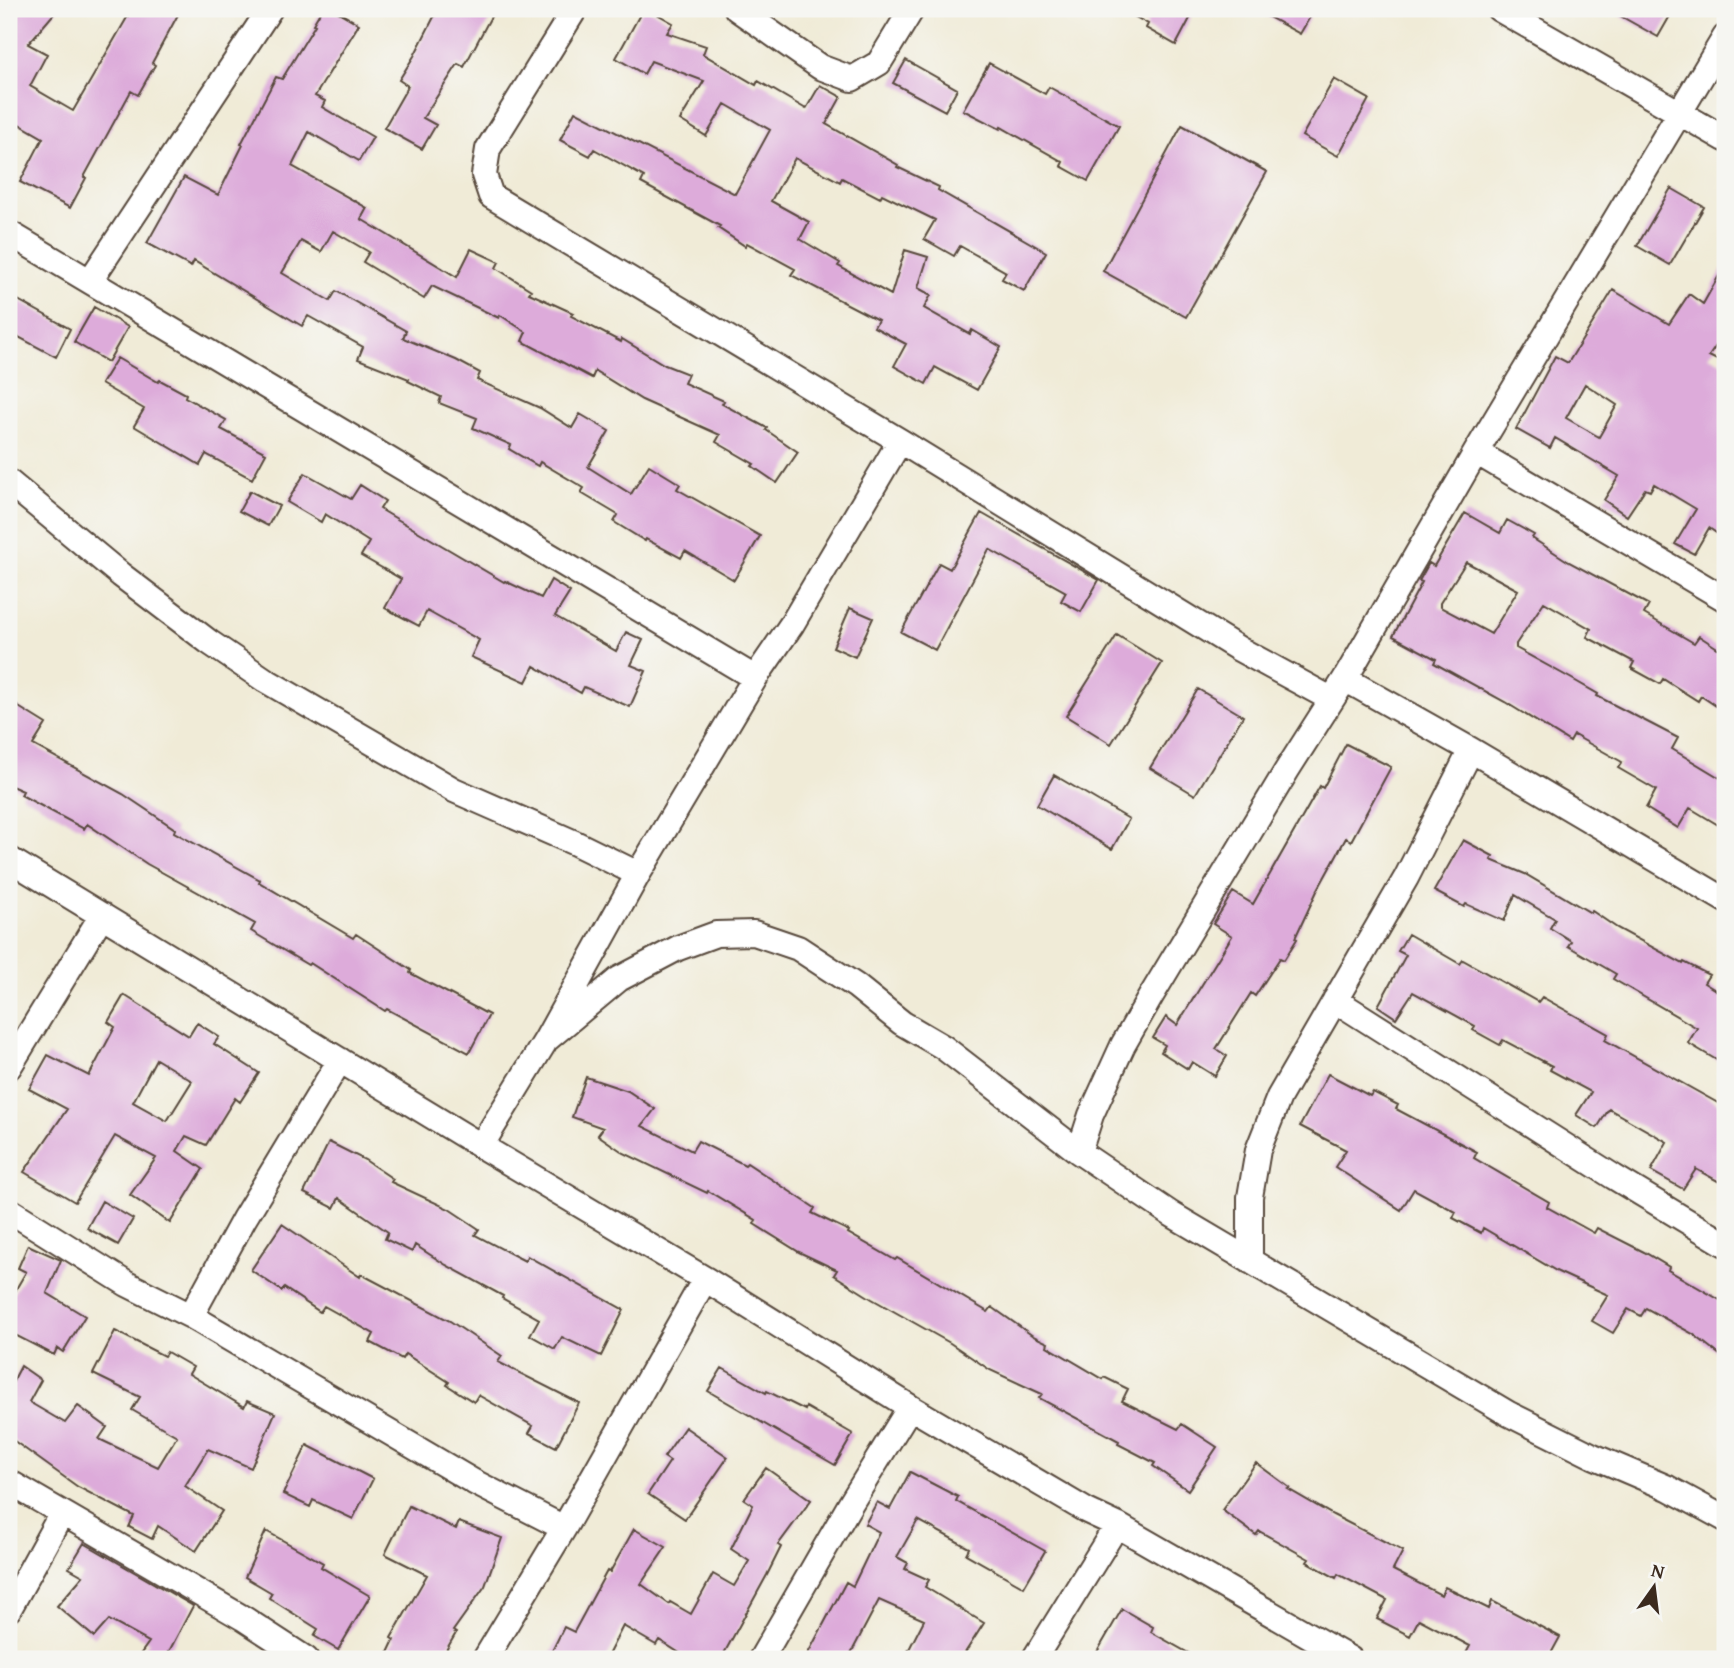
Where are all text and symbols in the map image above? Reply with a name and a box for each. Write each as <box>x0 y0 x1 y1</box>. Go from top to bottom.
north arrow <box>1618 1552 1688 1622</box>
text: N <box>1649 1555 1668 1586</box>

